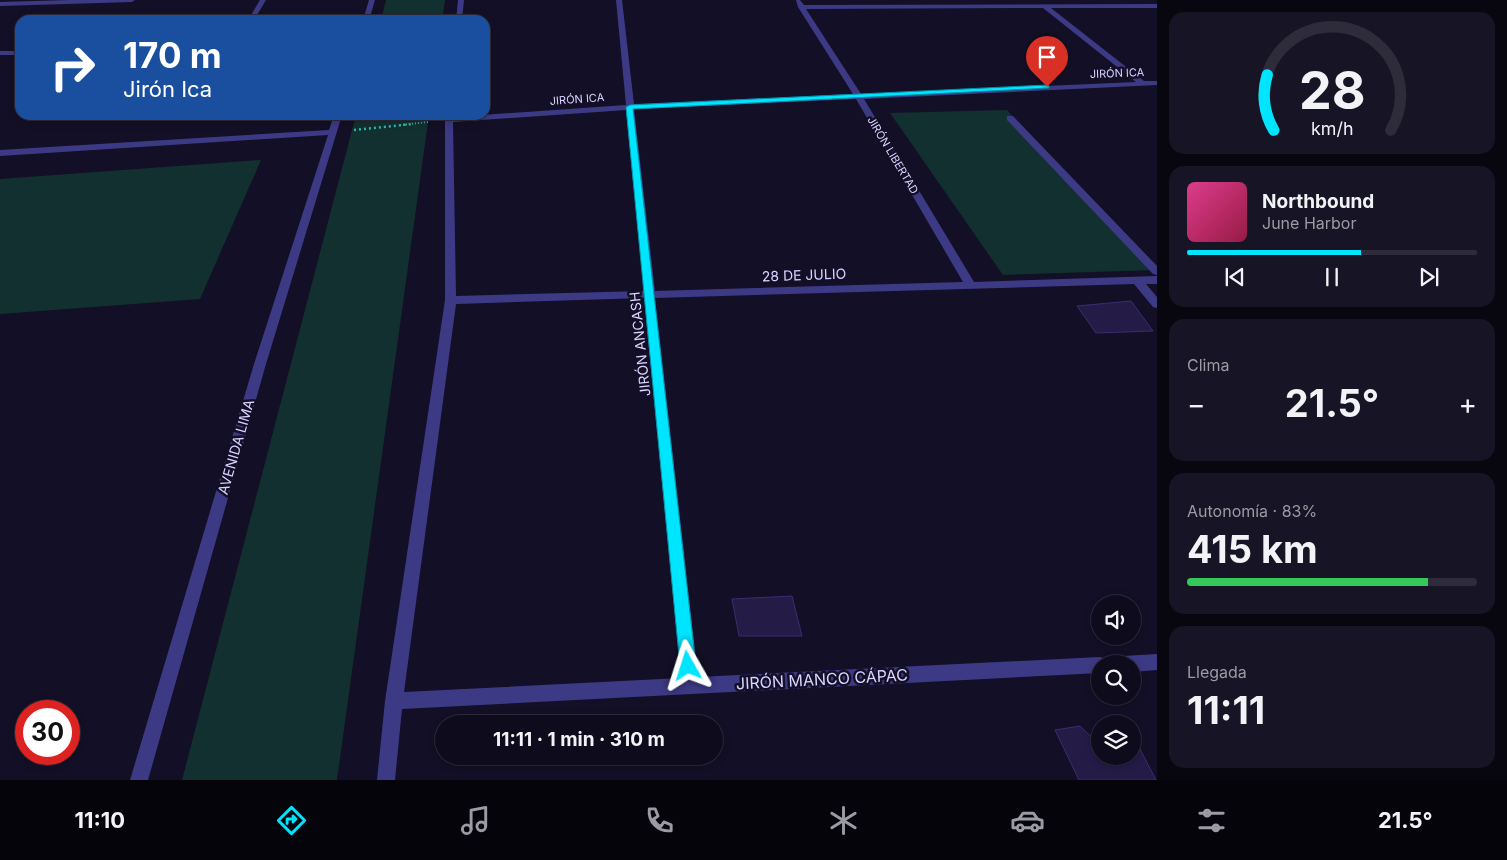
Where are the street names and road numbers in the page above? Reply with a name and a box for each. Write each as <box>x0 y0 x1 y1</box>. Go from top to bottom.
street label: JIRÓN ICA <box>1090 65 1145 81</box>
street label: JIRÓN ICA <box>549 90 605 108</box>
street label: JIRÓN LIBERTAD <box>864 114 922 196</box>
street label: 28 DE JULIO <box>762 265 846 284</box>
street label: JIRÓN ANCASH <box>626 291 653 397</box>
street label: AVENIDA LIMA <box>214 397 257 496</box>
street label: JIRÓN MANCO CÁPAC <box>736 665 908 693</box>

